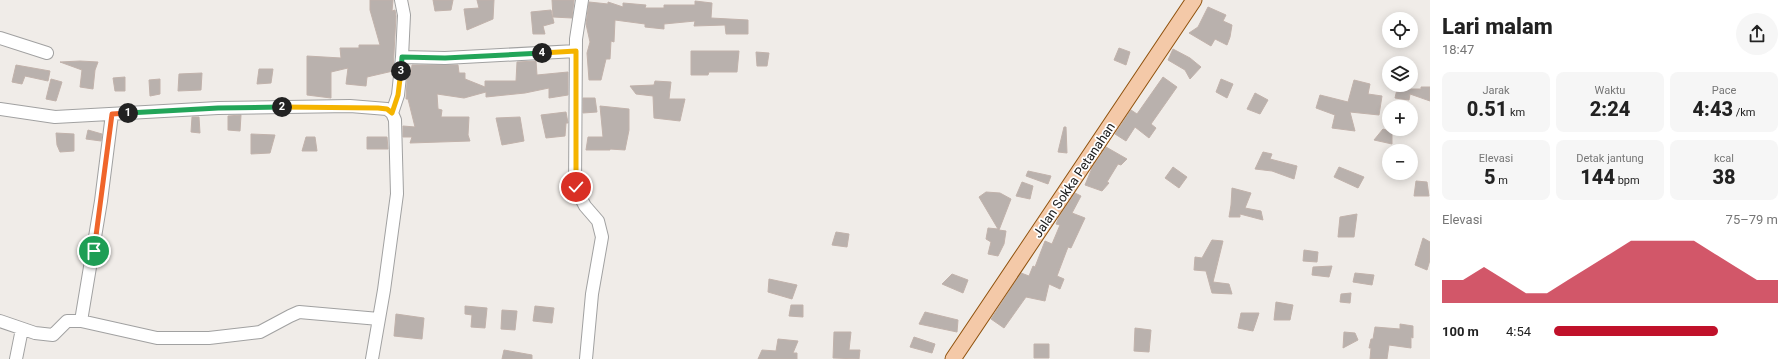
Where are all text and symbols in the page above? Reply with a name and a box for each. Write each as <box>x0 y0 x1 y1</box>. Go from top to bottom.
map controls <box>1382 12 1418 180</box>
button: locate <box>1382 12 1418 48</box>
button: share <box>1736 13 1778 55</box>
text: Lari malam <box>1442 14 1553 39</box>
text: 18:47 <box>1442 42 1474 57</box>
pin: 4 <box>532 43 552 63</box>
text: 4 <box>539 46 545 59</box>
button: layers <box>1382 56 1418 92</box>
pin: 3 <box>391 61 411 81</box>
text: 3 <box>398 64 404 77</box>
text: Jarak <box>1482 84 1510 97</box>
text: Waktu <box>1595 84 1625 97</box>
text: Pace <box>1712 84 1736 97</box>
pin: 2 <box>272 97 292 117</box>
text: 0.51 <box>1467 97 1507 121</box>
text: 2:24 <box>1590 97 1630 121</box>
text: 4:43 <box>1693 97 1733 121</box>
text: 2 <box>279 100 285 113</box>
button: + <box>1382 100 1418 136</box>
pin: 1 <box>118 103 138 123</box>
text: 1 <box>125 106 131 119</box>
text: km <box>1507 106 1525 119</box>
text: /km <box>1733 106 1755 119</box>
street label: Jalan Sokka Petanahan <box>1030 120 1118 240</box>
button: − <box>1382 144 1418 180</box>
text: Elevasi <box>1479 152 1513 165</box>
text: Detak jantung <box>1576 152 1644 165</box>
text: kcal <box>1714 152 1734 165</box>
text: 5 <box>1484 165 1496 189</box>
text: 144 <box>1580 165 1615 189</box>
text: 38 <box>1712 165 1736 189</box>
pin <box>559 170 593 204</box>
text: m <box>1496 174 1508 187</box>
text: bpm <box>1615 174 1640 187</box>
icon: check <box>565 176 587 198</box>
text: Elevasi <box>1442 212 1483 227</box>
text: 75–79 m <box>1726 212 1778 227</box>
pin <box>77 234 111 268</box>
icon: arrive <box>83 240 105 262</box>
text: 100 m <box>1442 324 1479 339</box>
text: 4:54 <box>1506 324 1531 339</box>

